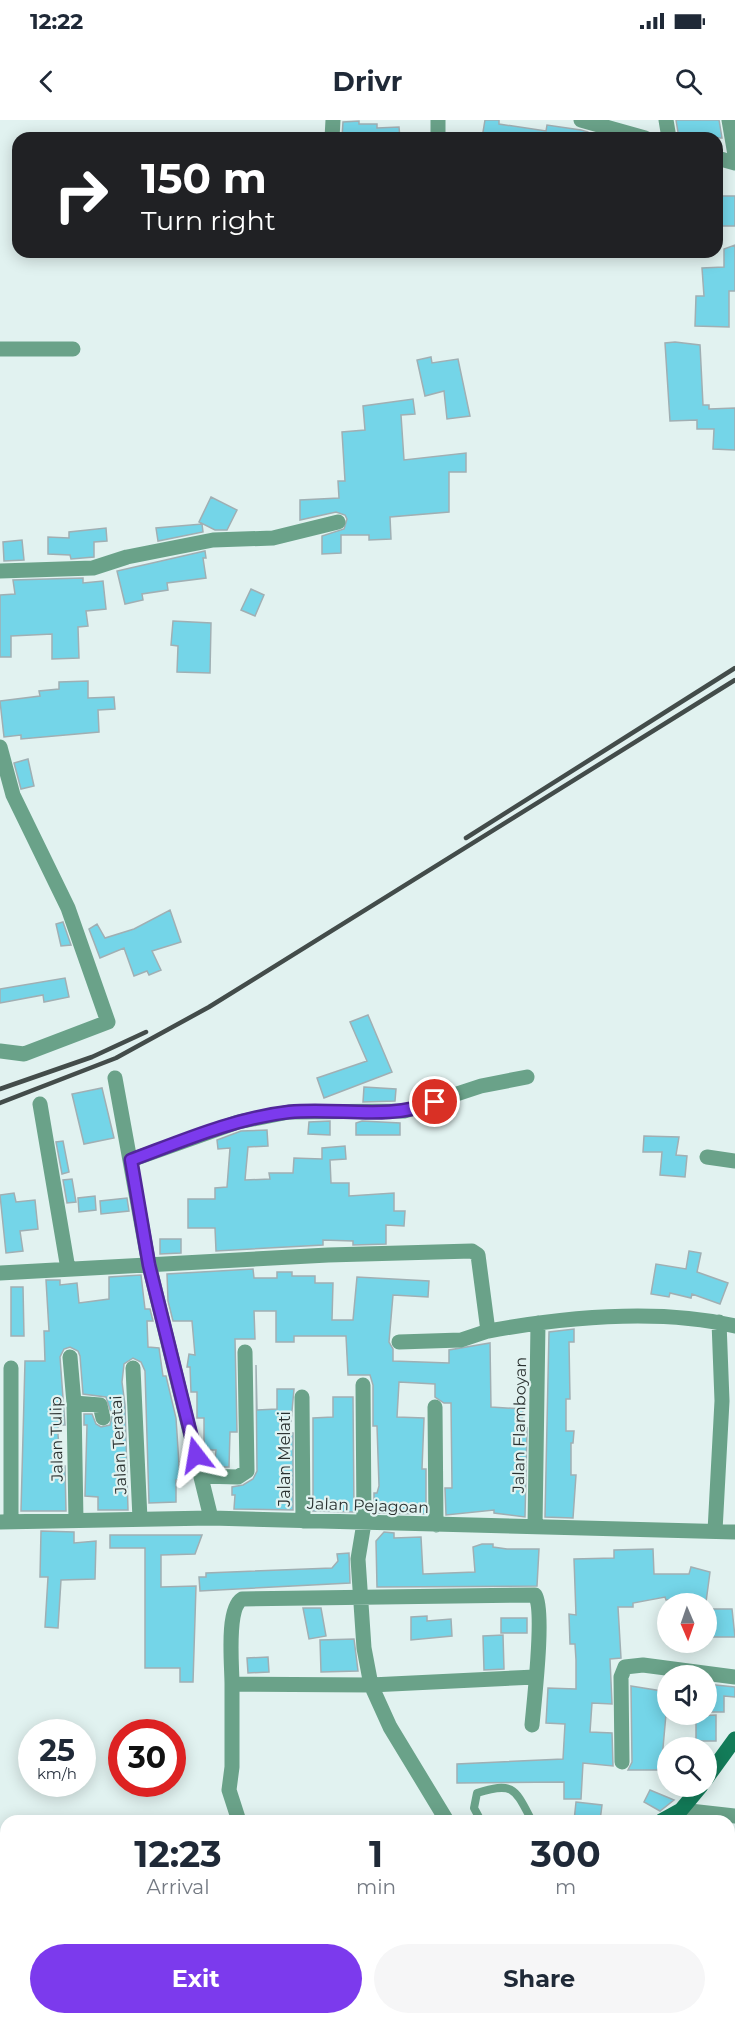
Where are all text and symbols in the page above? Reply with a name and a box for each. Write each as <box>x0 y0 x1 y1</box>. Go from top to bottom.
text: 12:22 <box>30 8 83 35</box>
icon: back <box>30 65 63 98</box>
text: Drivr <box>333 65 402 98</box>
icon: search <box>672 65 705 98</box>
text: 150 m <box>141 152 267 204</box>
icon: right <box>42 156 120 234</box>
text: Turn right <box>141 204 276 237</box>
pin <box>409 1076 460 1127</box>
icon: arrive <box>418 1085 451 1118</box>
street label: Jalan Flamboyan <box>509 1357 530 1494</box>
street label: Jalan Teratai <box>106 1395 131 1496</box>
street label: Jalan Tulip <box>46 1396 67 1483</box>
street label: Jalan Melati <box>275 1411 294 1508</box>
position arrow <box>164 1423 228 1487</box>
street label: Jalan Pejagoan <box>306 1494 429 1517</box>
north arrow <box>657 1593 717 1653</box>
map controls <box>657 1593 717 1797</box>
button: sound <box>657 1665 717 1725</box>
speed limit sign: 30 <box>108 1719 186 1797</box>
text: 25 <box>39 1732 75 1769</box>
button: search <box>657 1737 717 1797</box>
text: km/h <box>37 1764 77 1783</box>
text: 12:23 <box>134 1832 222 1876</box>
text: 1 <box>369 1832 383 1876</box>
text: 300 <box>530 1832 601 1876</box>
text: Arrival <box>146 1875 210 1899</box>
text: min <box>356 1875 396 1899</box>
text: m <box>555 1875 576 1899</box>
button: Exit <box>30 1944 362 2013</box>
button: Share <box>374 1944 705 2013</box>

